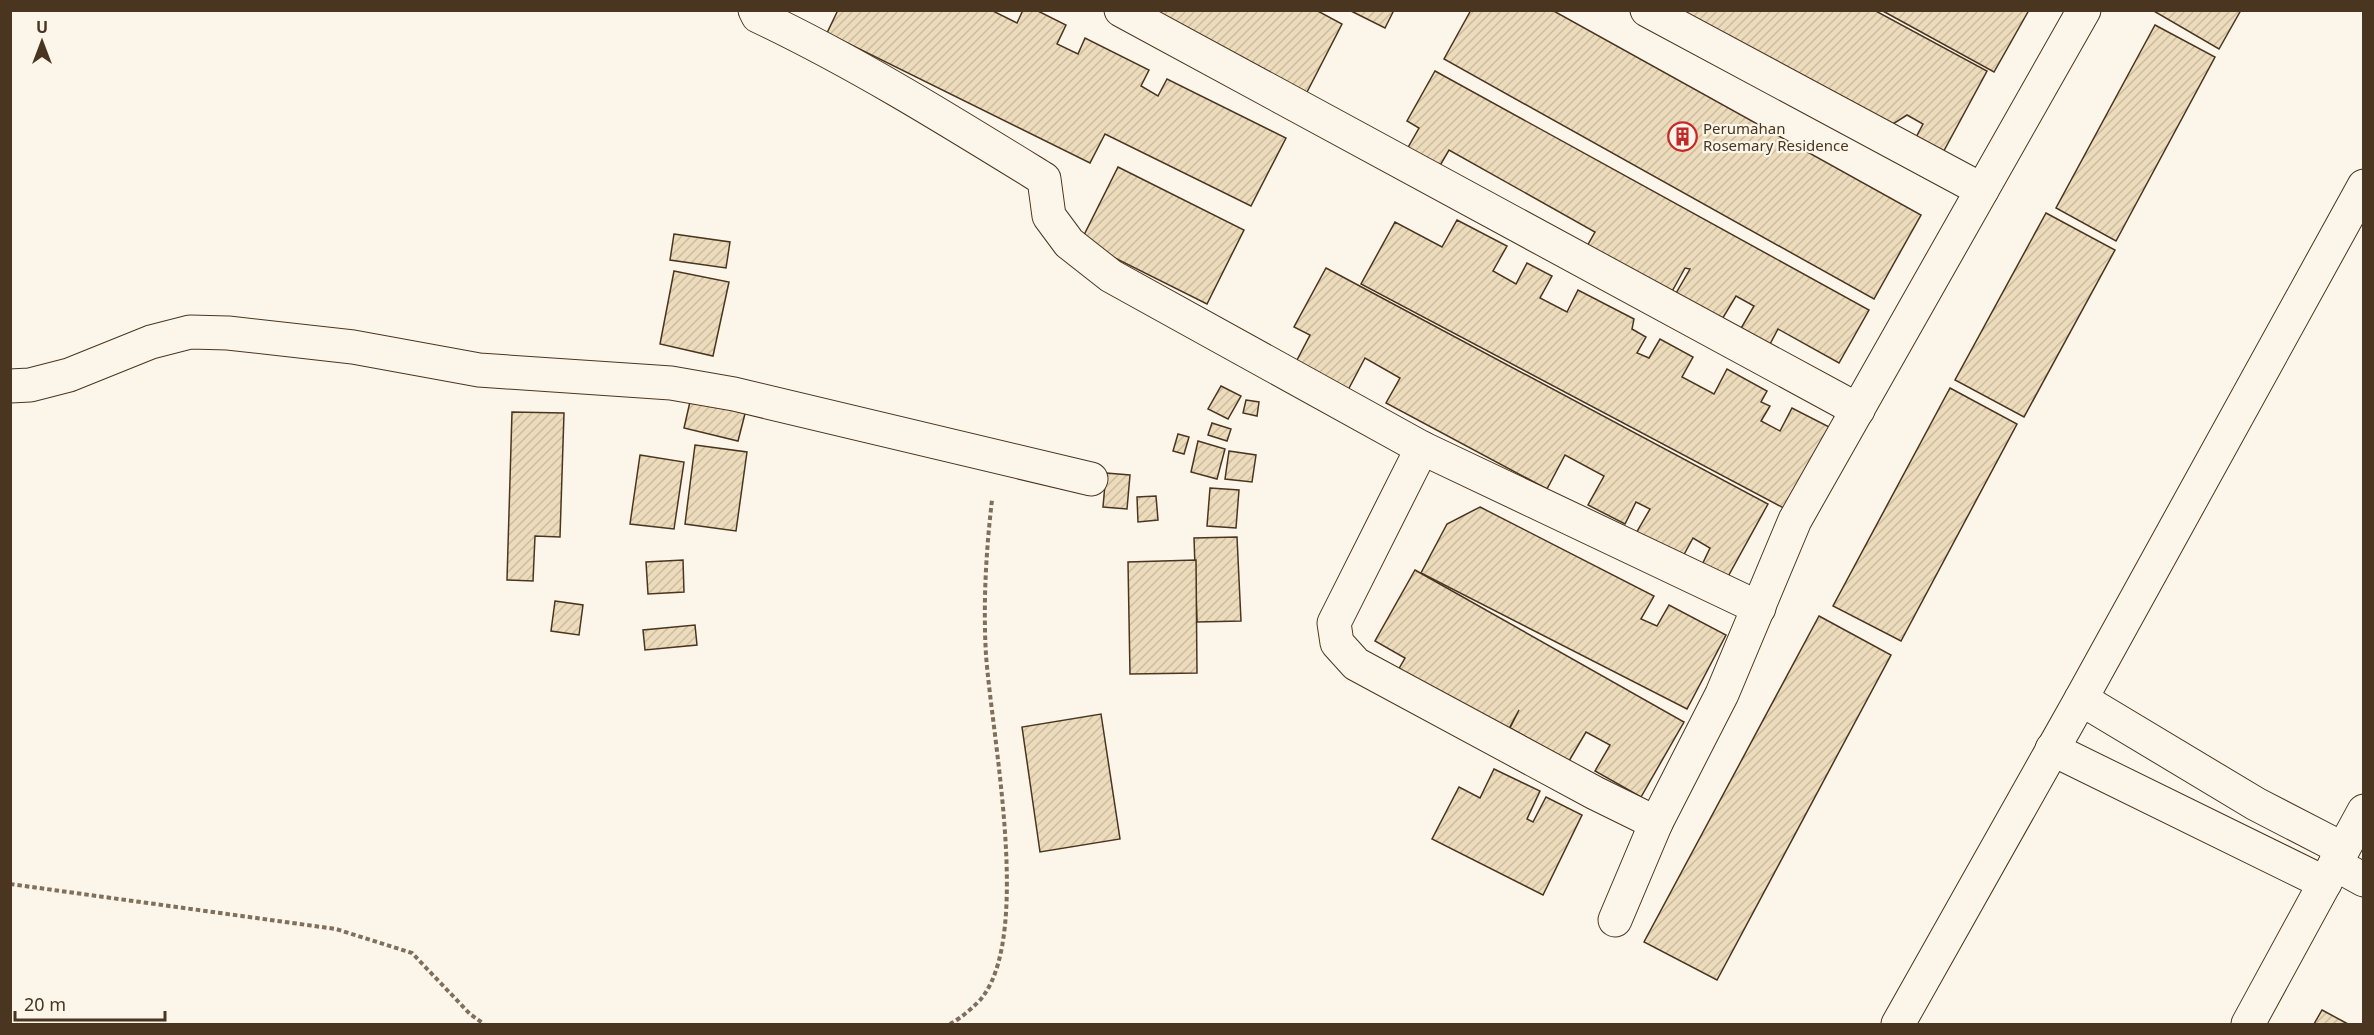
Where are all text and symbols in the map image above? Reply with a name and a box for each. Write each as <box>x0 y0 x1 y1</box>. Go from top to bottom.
north arrow <box>12 12 72 72</box>
text: U <box>36 16 48 38</box>
place label: Perumahan Rosemary Residence <box>1703 118 1849 155</box>
building icon: Perumahan Rosemary Residence <box>1666 121 1698 153</box>
scale bar <box>15 984 165 1022</box>
text: 20 m <box>24 992 66 1016</box>

